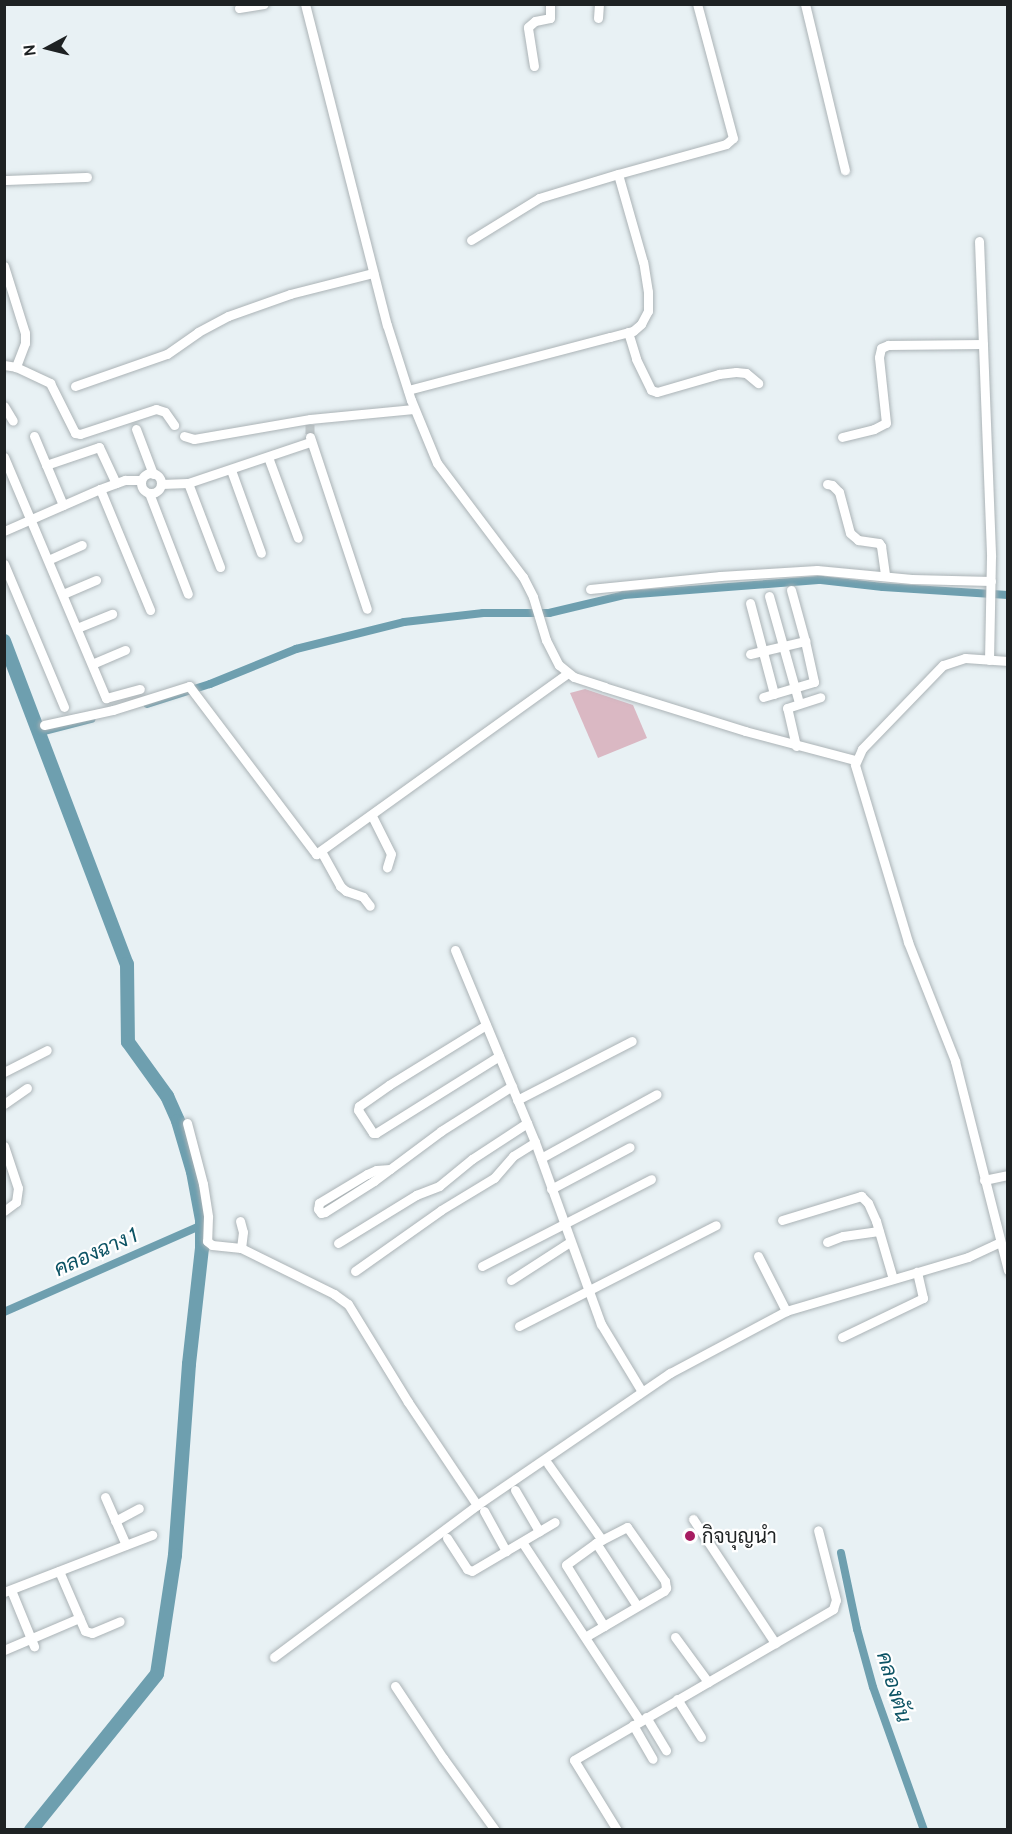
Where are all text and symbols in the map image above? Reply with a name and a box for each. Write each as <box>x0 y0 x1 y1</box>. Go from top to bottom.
north arrow <box>18 18 78 78</box>
text: N <box>20 43 40 57</box>
water label: คลองฉาง 1 <box>50 1222 142 1282</box>
place label: กิจบุญนำ <box>702 1524 777 1548</box>
marker: กิจบุญนำ <box>683 1529 697 1543</box>
water label: คลองตัน <box>871 1648 917 1726</box>

